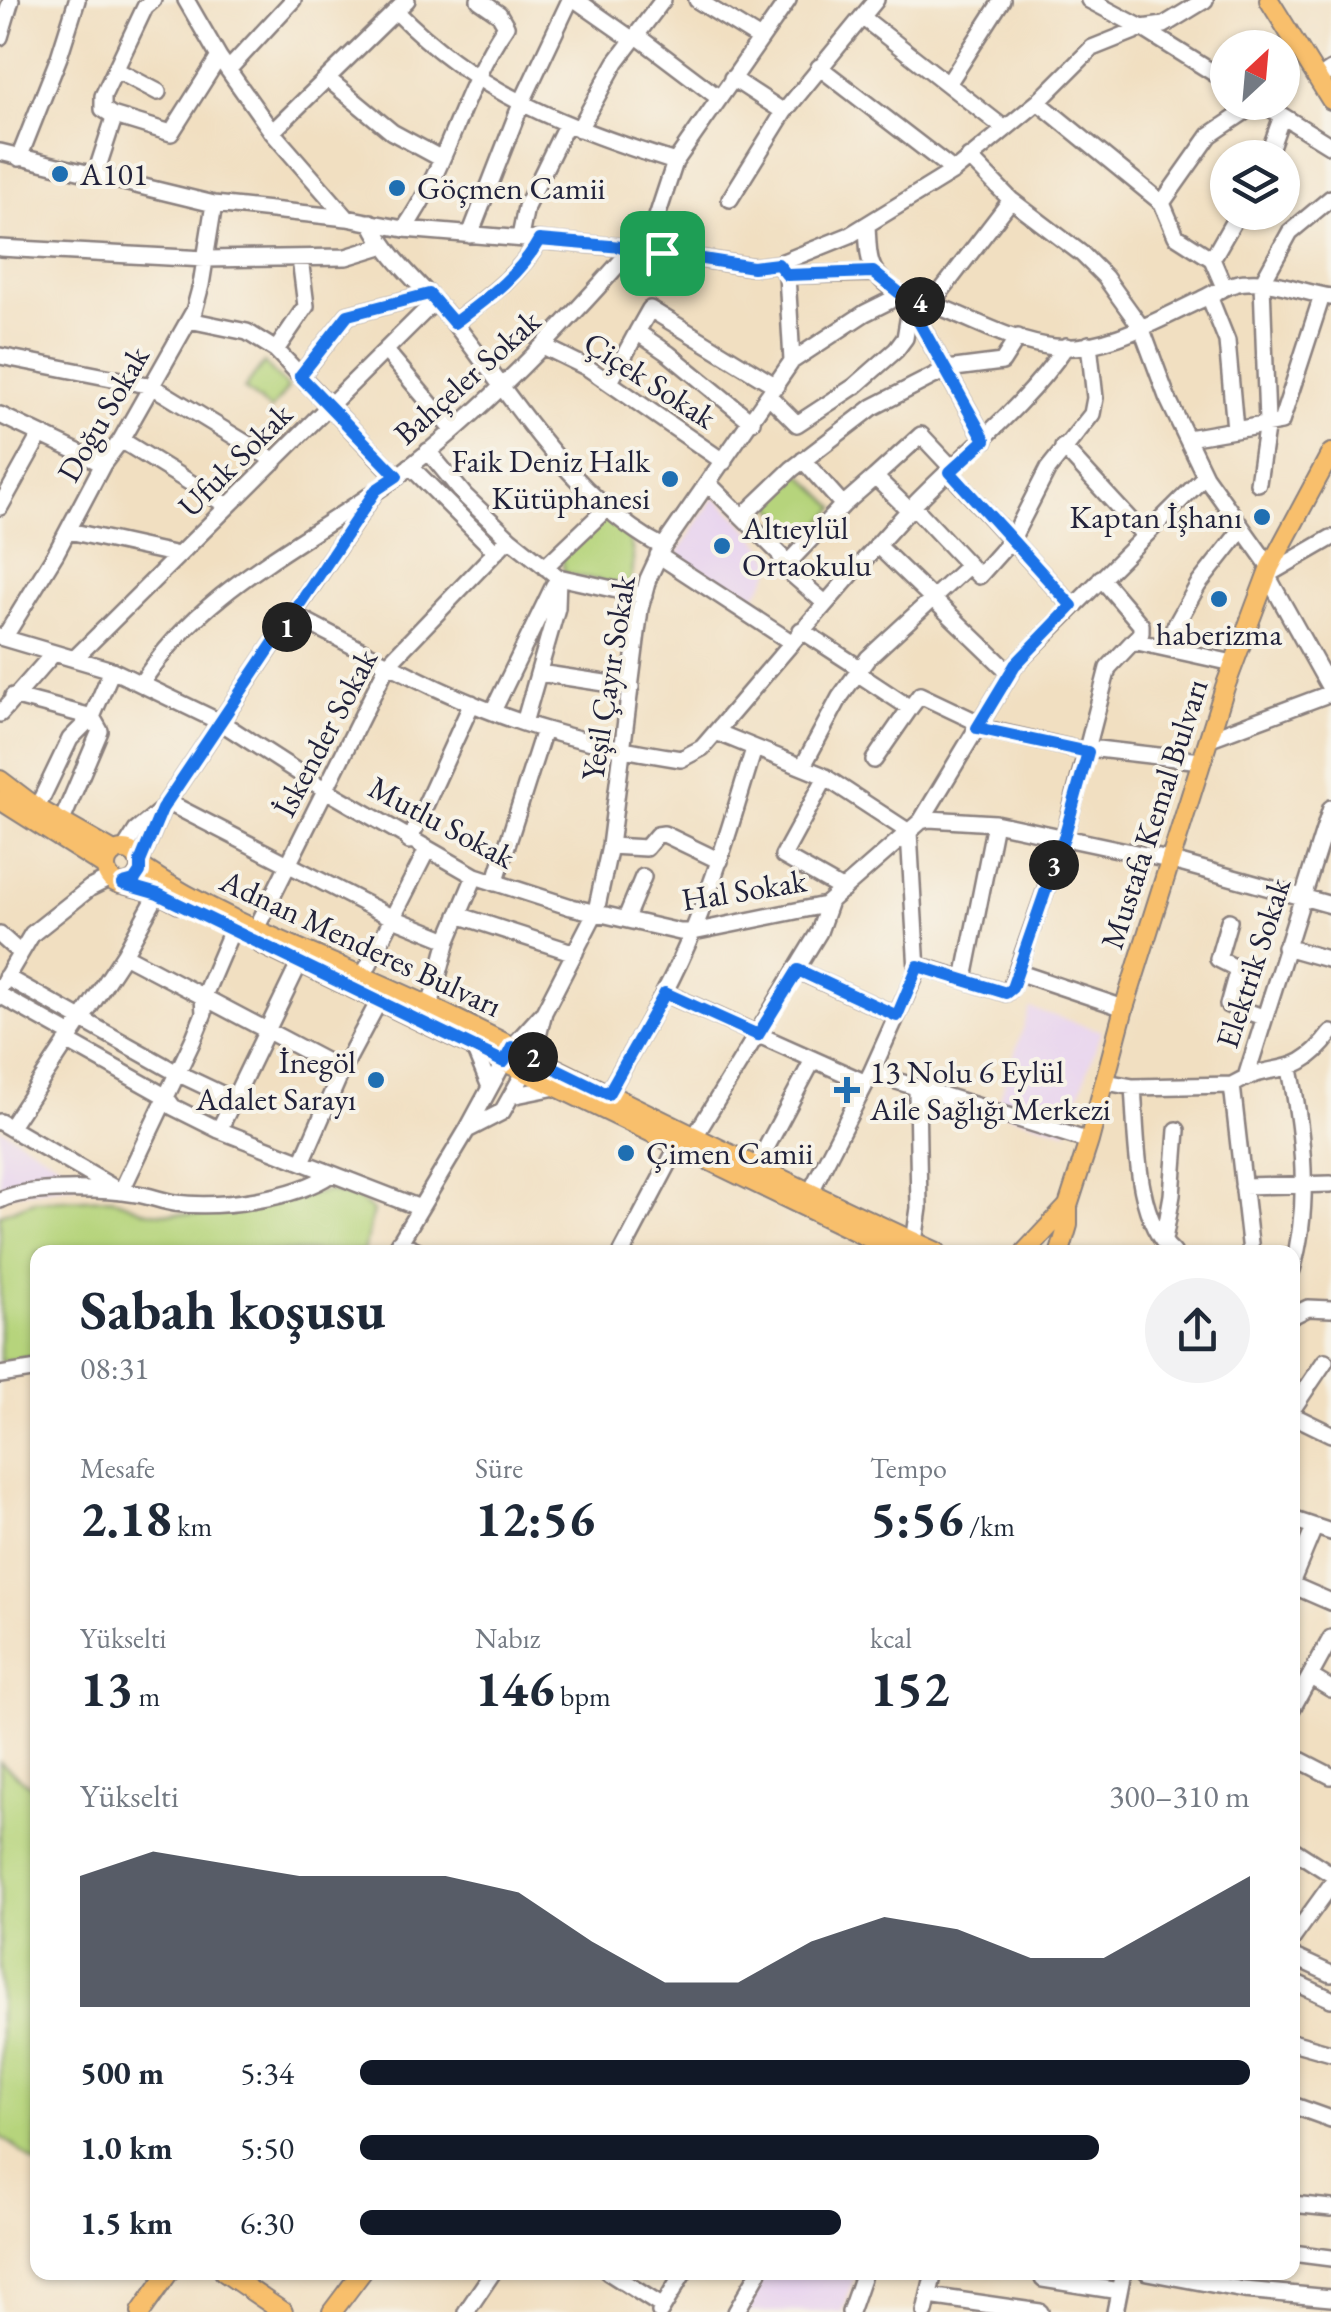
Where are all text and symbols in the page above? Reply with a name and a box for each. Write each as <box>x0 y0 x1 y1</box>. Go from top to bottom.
north arrow <box>1210 30 1300 120</box>
map controls <box>1210 30 1300 230</box>
button: layers <box>1210 140 1300 230</box>
place label: A101 <box>79 153 148 195</box>
marker: A101 <box>49 163 71 185</box>
place label: Göçmen Camii <box>417 167 606 209</box>
marker: Göçmen Camii <box>386 177 408 199</box>
pin <box>620 211 705 296</box>
icon: arrive <box>635 226 690 281</box>
pin: 4 <box>895 277 945 327</box>
text: 4 <box>913 284 927 320</box>
street label: Bahçeler Sokak <box>385 299 550 454</box>
street label: Çiçek Sokak <box>576 322 725 439</box>
street label: Doğu Sokak <box>47 338 159 490</box>
street label: Ufuk Sokak <box>169 393 302 526</box>
place label: Faik Deniz Halk Kütüphanesi <box>451 440 651 519</box>
marker: Faik Deniz Halk Kütüphanesi <box>659 468 681 490</box>
place label: Kaptan İşhanı <box>1070 496 1242 538</box>
marker: Kaptan İşhanı <box>1251 506 1273 528</box>
place label: Altıeylül Ortaokulu <box>741 507 872 586</box>
marker: Altıeylül Ortaokulu <box>711 535 733 557</box>
street label: Yeşil Çayır Sokak <box>571 571 645 784</box>
marker: haberizma <box>1208 588 1230 610</box>
pin: 1 <box>262 602 312 652</box>
text: 1 <box>280 609 294 645</box>
place label: haberizma <box>1156 613 1282 655</box>
street label: İskender Sokak <box>263 641 387 824</box>
street label: Mustafa Kemal Bulvarı <box>1091 673 1218 954</box>
street label: Mutlu Sokak <box>362 766 523 878</box>
pin: 3 <box>1029 840 1079 890</box>
text: 3 <box>1047 847 1061 883</box>
street label: Adnan Menderes Bulvarı <box>213 859 509 1027</box>
street label: Hal Sokak <box>679 859 810 921</box>
street label: Elektrik Sokak <box>1206 872 1301 1053</box>
pin: 2 <box>508 1032 558 1082</box>
text: 2 <box>526 1039 540 1075</box>
place label: İnegöl Adalet Sarayı <box>195 1041 356 1120</box>
place label: 13 Nolu 6 Eylül Aile Sağlığı Merkezi <box>869 1051 1111 1130</box>
marker: İnegöl Adalet Sarayı <box>365 1069 387 1091</box>
marker: 13 Nolu 6 Eylül Aile Sağlığı Merkezi <box>834 1077 860 1103</box>
place label: Çimen Camii <box>646 1132 813 1174</box>
marker: Çimen Camii <box>615 1142 637 1164</box>
text: Sabah koşusu <box>80 1274 386 1345</box>
button: share <box>1145 1278 1250 1383</box>
text: 08:31 <box>80 1347 149 1389</box>
text: Mesafe <box>80 1450 155 1486</box>
text: Süre <box>475 1450 523 1486</box>
text: Tempo <box>870 1450 947 1486</box>
text: 2.18 <box>80 1486 172 1551</box>
text: 12:56 <box>475 1486 595 1551</box>
text: 5:56 <box>870 1486 963 1551</box>
text: km <box>172 1508 212 1544</box>
text: /km <box>963 1508 1015 1544</box>
text: Yükselti <box>80 1620 166 1656</box>
text: Nabız <box>475 1620 540 1656</box>
text: kcal <box>870 1620 912 1656</box>
text: 13 <box>80 1656 133 1721</box>
text: 146 <box>475 1656 554 1721</box>
text: 152 <box>870 1656 949 1721</box>
text: m <box>133 1678 160 1714</box>
text: bpm <box>554 1678 611 1714</box>
text: Yükselti <box>80 1775 179 1817</box>
text: 300–310 m <box>1109 1775 1250 1817</box>
text: 500 m <box>80 2052 164 2094</box>
text: 5:34 <box>240 2052 294 2094</box>
text: 1.0 km <box>80 2127 173 2169</box>
text: 5:50 <box>240 2127 294 2169</box>
text: 1.5 km <box>80 2202 173 2244</box>
text: 6:30 <box>240 2202 294 2244</box>

